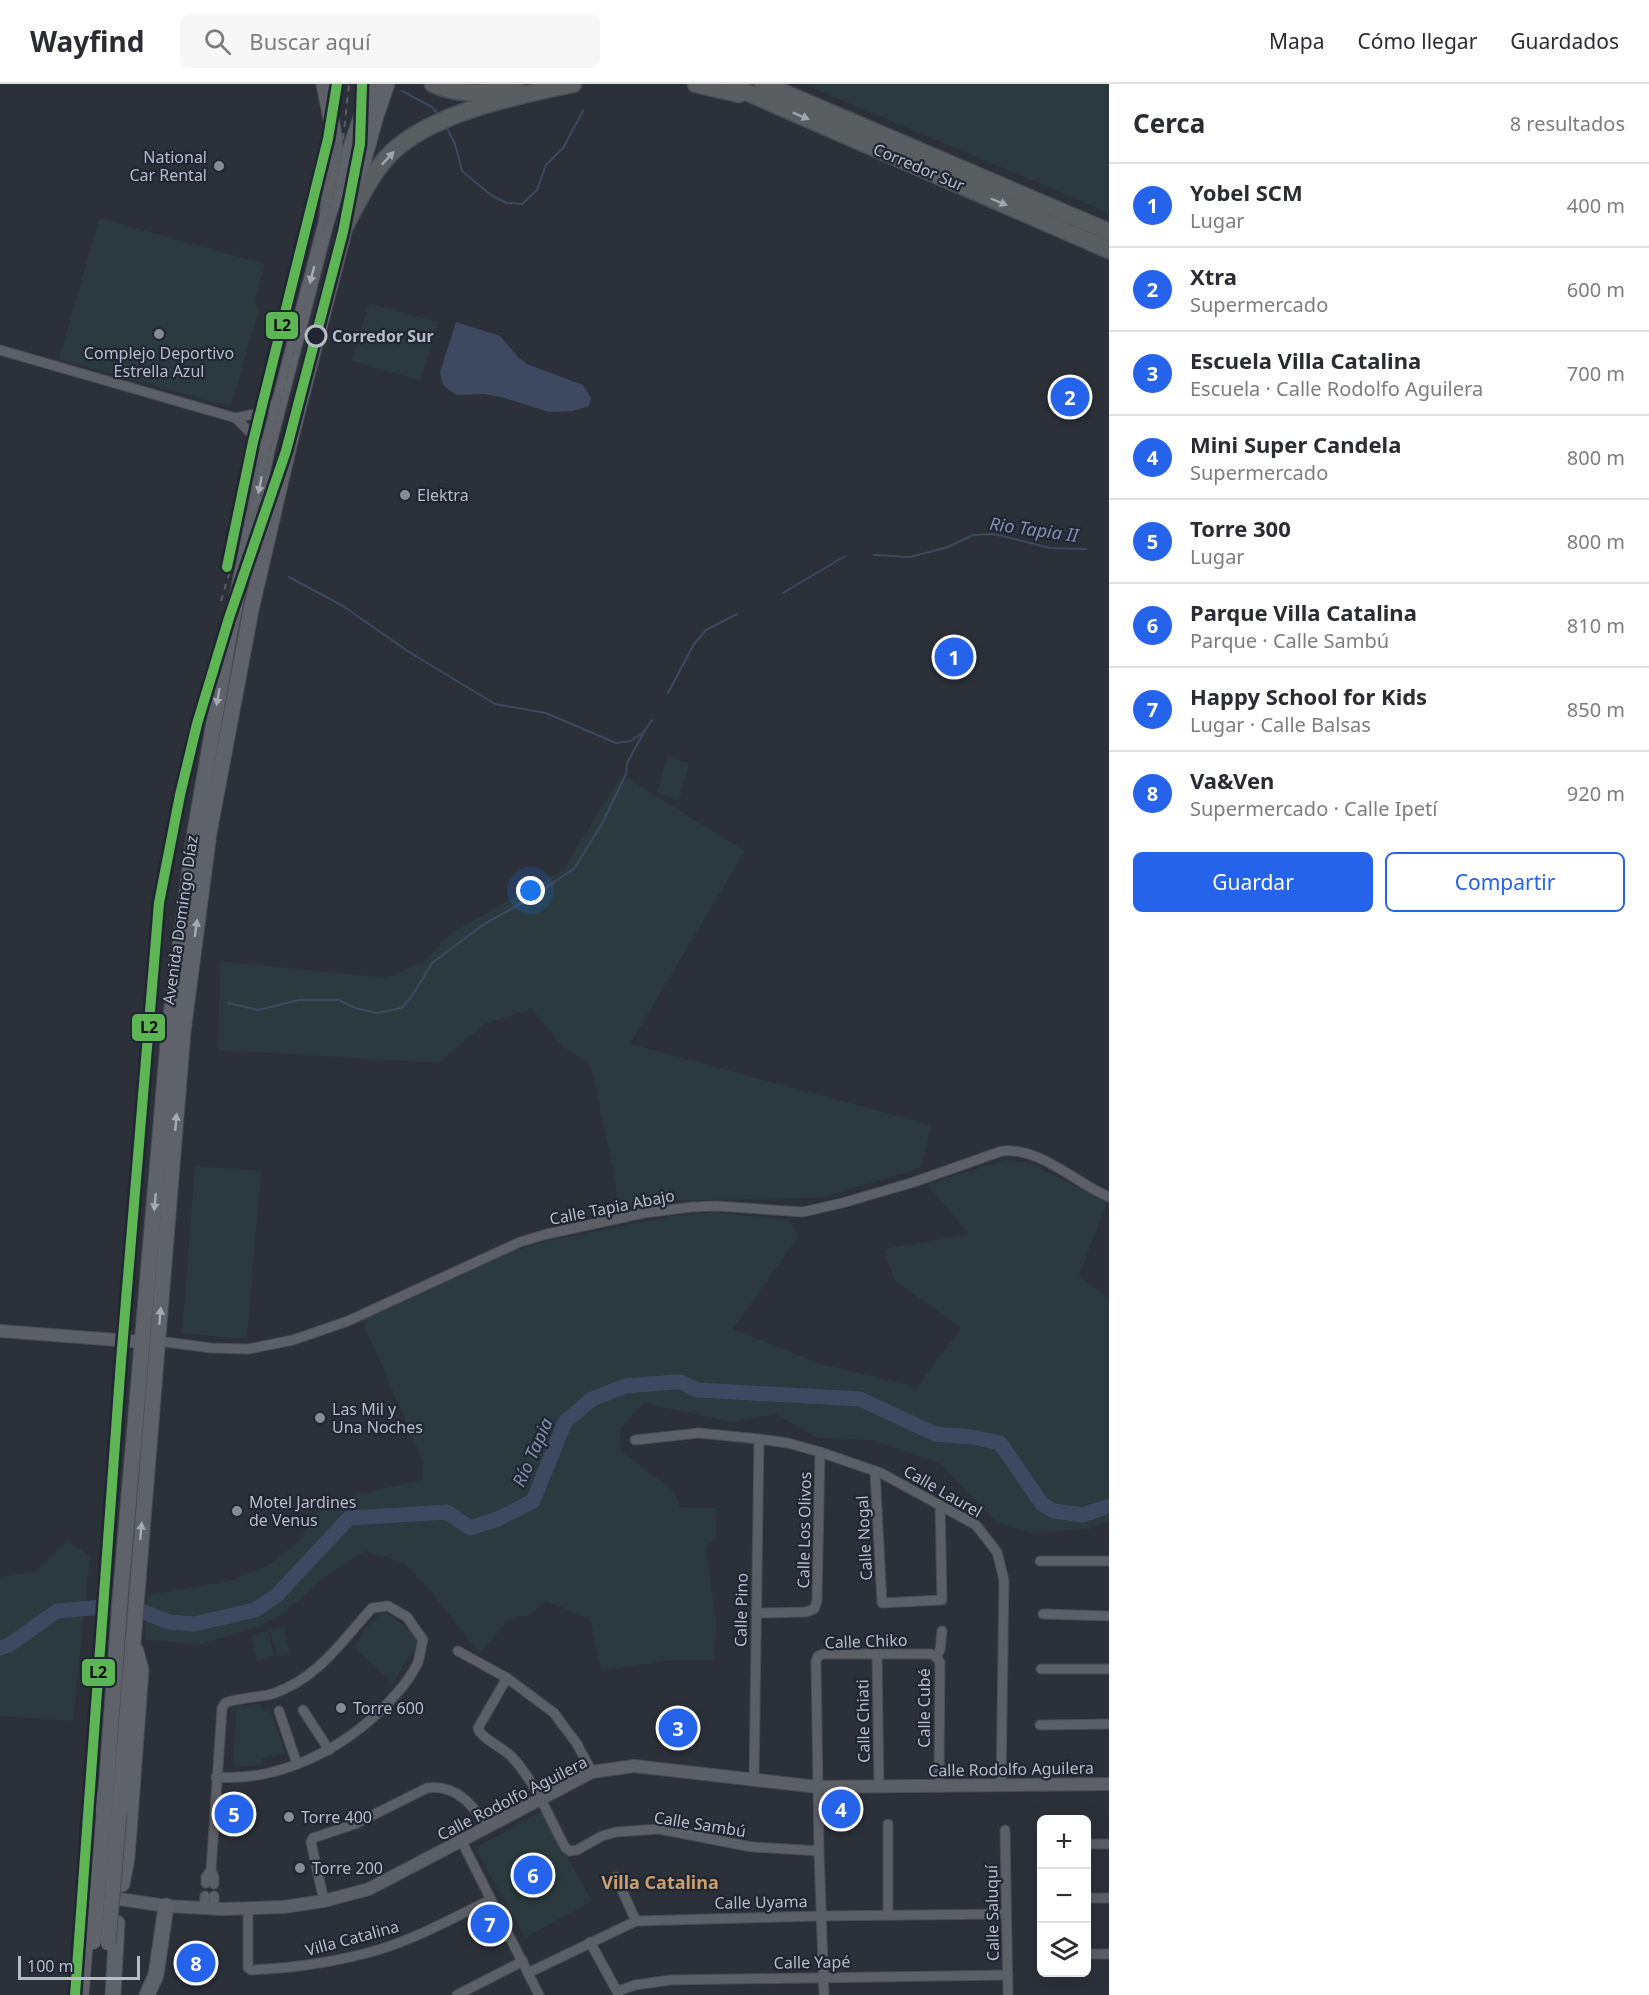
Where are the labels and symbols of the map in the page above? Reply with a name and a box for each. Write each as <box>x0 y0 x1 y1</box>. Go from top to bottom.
one-way arrow <box>793 111 811 121</box>
street label: Corredor Sur <box>870 138 968 196</box>
place label: National Car Rental <box>129 146 207 186</box>
one-way arrow <box>381 151 395 165</box>
marker: National Car Rental <box>212 159 226 173</box>
one-way arrow <box>991 197 1009 207</box>
one-way arrow <box>307 266 316 284</box>
line badge: L2 <box>265 311 299 340</box>
text: L2 <box>273 314 291 336</box>
marker: Corredor Sur <box>305 325 327 347</box>
place label: Corredor Sur <box>332 325 434 347</box>
marker: Complejo Deportivo Estrella Azul <box>152 327 166 341</box>
place label: Complejo Deportivo Estrella Azul <box>84 342 234 382</box>
pin: 2 <box>1050 374 1090 420</box>
one-way arrow <box>255 475 264 494</box>
place label: Elektra <box>417 484 469 506</box>
marker: Elektra <box>398 488 412 502</box>
water label: Rio Tapia II <box>988 511 1081 547</box>
pin: 1 <box>934 634 974 680</box>
one-way arrow <box>214 687 223 706</box>
street label: Avenida Domingo Díaz <box>157 834 203 1006</box>
your location <box>516 876 545 905</box>
one-way arrow <box>192 918 201 937</box>
line badge: L2 <box>131 1013 166 1042</box>
text: L2 <box>140 1016 158 1038</box>
one-way arrow <box>171 1112 181 1131</box>
street label: Calle Tapia Abajo <box>548 1184 676 1230</box>
one-way arrow <box>150 1193 159 1212</box>
one-way arrow <box>155 1307 165 1326</box>
place label: Las Mil y Una Noches <box>332 1398 423 1438</box>
marker: Las Mil y Una Noches <box>313 1411 327 1425</box>
water label: Río Tapia <box>506 1414 558 1490</box>
street label: Calle Laurel <box>900 1460 986 1522</box>
street label: Calle Los Olivos <box>792 1471 816 1589</box>
place label: Motel Jardines de Venus <box>249 1491 356 1531</box>
street label: Calle Nogal <box>851 1495 877 1581</box>
marker: Motel Jardines de Venus <box>230 1504 244 1518</box>
one-way arrow <box>136 1522 146 1541</box>
street label: Calle Pino <box>729 1573 753 1647</box>
street label: Calle Chiko <box>824 1629 908 1653</box>
line badge: L2 <box>81 1658 116 1687</box>
text: L2 <box>89 1661 107 1683</box>
street label: Calle Cubé <box>913 1668 935 1748</box>
street label: Calle Chiati <box>851 1679 875 1763</box>
place label: Torre 600 <box>353 1697 424 1719</box>
marker: Torre 600 <box>334 1701 348 1715</box>
pin: 3 <box>658 1706 698 1750</box>
street label: Calle Rodolfo Aguilera <box>433 1751 591 1845</box>
street label: Calle Rodolfo Aguilera <box>928 1757 1094 1781</box>
pin: 4 <box>822 1786 860 1832</box>
pin: 5 <box>214 1792 254 1836</box>
place label: Torre 400 <box>301 1806 372 1828</box>
street label: Calle Sambú <box>652 1806 748 1842</box>
marker: Torre 400 <box>282 1810 296 1824</box>
pin: 6 <box>514 1852 552 1898</box>
place label: Torre 200 <box>312 1857 383 1879</box>
marker: Torre 200 <box>293 1861 307 1875</box>
street label: Calle Saluquí <box>980 1864 1004 1961</box>
district label: Villa Catalina <box>601 1870 719 1894</box>
street label: Calle Uyama <box>714 1890 808 1914</box>
pin: 7 <box>470 1902 510 1946</box>
street label: Villa Catalina <box>303 1915 401 1961</box>
pin: 8 <box>176 1940 216 1986</box>
street label: Calle Yapé <box>774 1950 850 1974</box>
scale bar <box>18 1953 140 1980</box>

